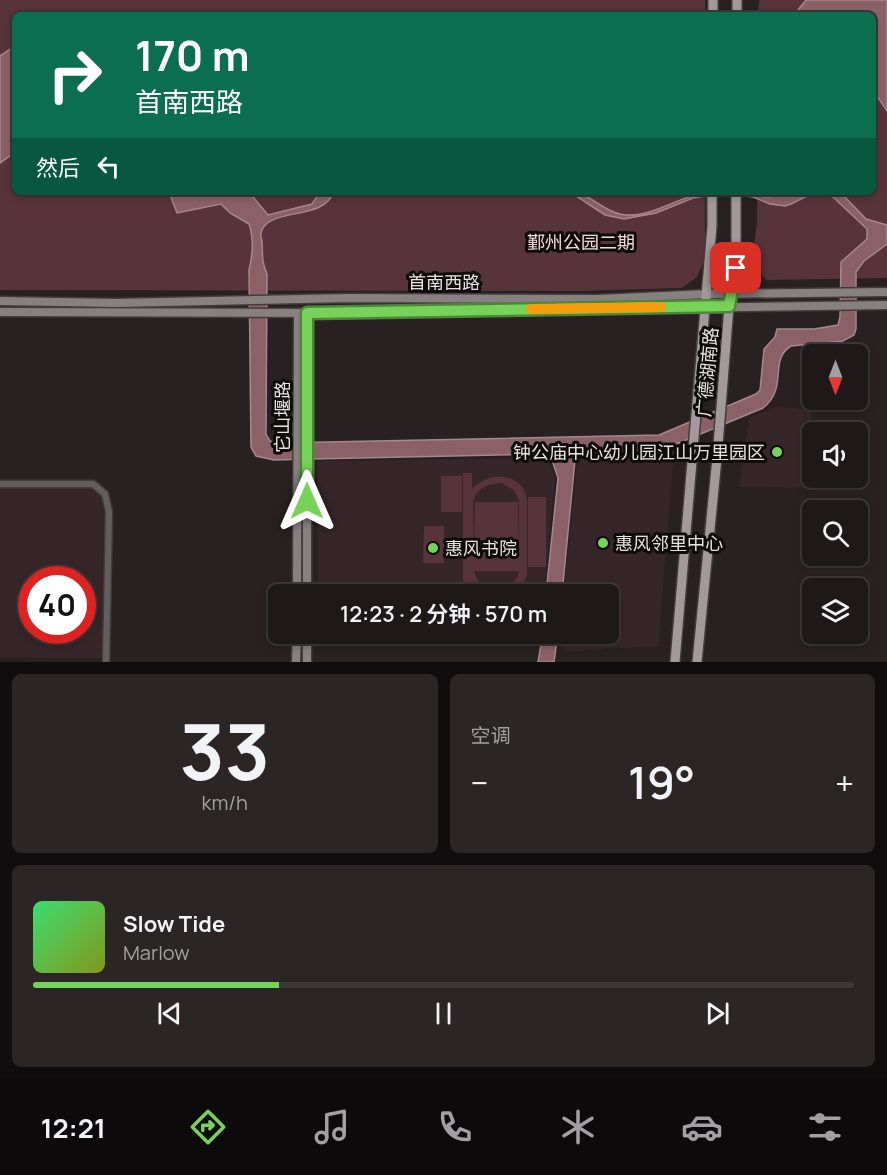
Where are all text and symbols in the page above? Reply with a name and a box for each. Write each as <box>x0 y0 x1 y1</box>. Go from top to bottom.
text: 170 m <box>135 26 250 84</box>
icon: right <box>36 36 114 114</box>
text: 首南西路 <box>135 83 243 120</box>
icon: left <box>92 150 125 183</box>
text: 然后 <box>36 153 80 183</box>
park label: 鄞州公园二期 <box>527 230 635 254</box>
pin <box>710 242 761 293</box>
icon: arrive <box>719 251 752 284</box>
street label: 首南西路 <box>408 270 480 294</box>
street label: 广德湖南路 <box>691 326 723 418</box>
north arrow <box>802 344 868 410</box>
map controls <box>802 344 868 644</box>
street label: 它山堰路 <box>270 381 294 453</box>
button: sound <box>802 422 868 488</box>
place label: 钟公庙中心幼儿园江山万里园区 <box>513 440 765 464</box>
marker: 钟公庙中心幼儿园江山万里园区 <box>770 445 784 459</box>
position arrow <box>275 469 339 533</box>
button: search <box>802 500 868 566</box>
place label: 惠风邻里中心 <box>615 531 723 555</box>
place label: 惠风书院 <box>445 536 517 560</box>
marker: 惠风邻里中心 <box>596 536 610 550</box>
marker: 惠风书院 <box>426 541 440 555</box>
speed limit sign: 40 <box>18 566 96 644</box>
button: layers <box>802 578 868 644</box>
text: 12:23 · 2 分钟 · 570 m <box>340 599 547 629</box>
text: 33 <box>179 697 270 803</box>
text: 空调 <box>471 722 511 749</box>
text: 19° <box>628 751 695 813</box>
text: − <box>471 760 488 805</box>
text: + <box>835 760 854 805</box>
text: km/h <box>201 789 248 816</box>
text: Slow Tide <box>123 909 225 939</box>
text: Marlow <box>123 939 190 966</box>
icon: previous <box>153 997 186 1030</box>
icon: pause <box>427 997 460 1030</box>
icon: next <box>701 997 734 1030</box>
icon: directions <box>187 1106 229 1148</box>
icon: music <box>311 1106 353 1148</box>
icon: phone <box>434 1106 476 1148</box>
icon: climate <box>557 1106 599 1148</box>
icon: car <box>681 1106 723 1148</box>
icon: filters <box>804 1106 846 1148</box>
text: 12:21 <box>41 1109 106 1146</box>

